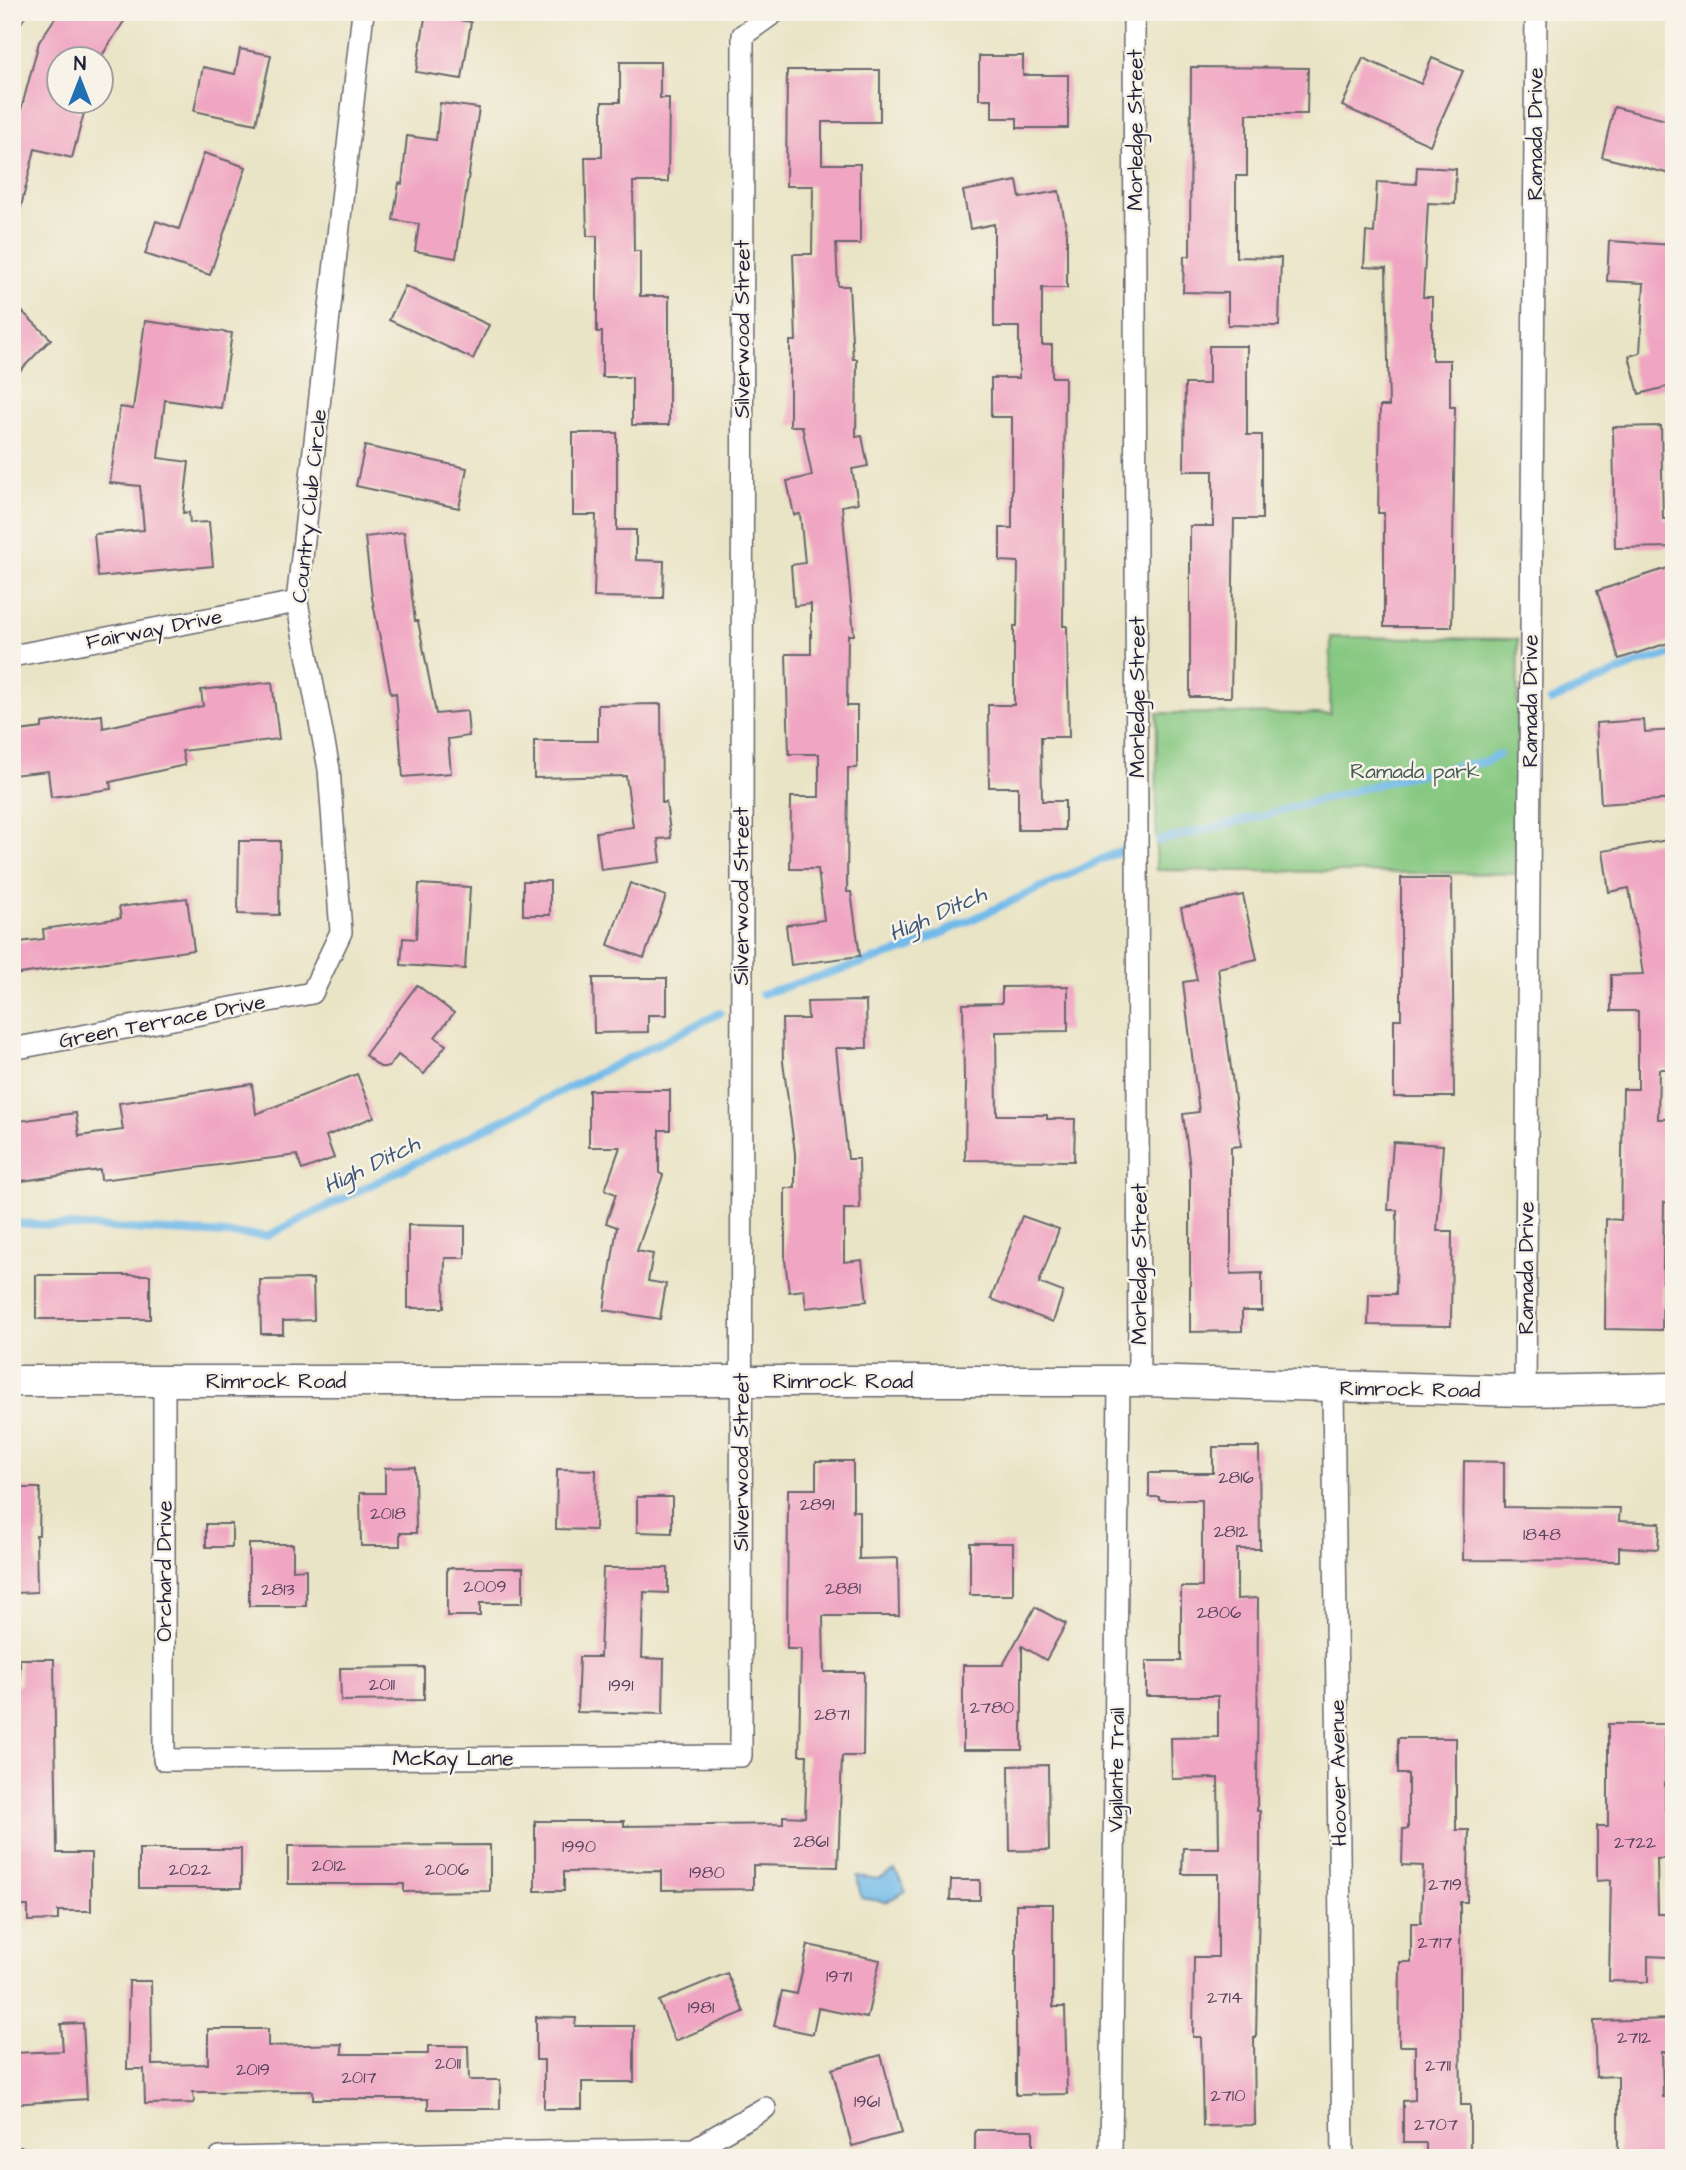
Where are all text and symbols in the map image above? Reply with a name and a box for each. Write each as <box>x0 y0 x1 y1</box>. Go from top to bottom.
north arrow <box>46 46 116 116</box>
street label: Morledge Street <box>1121 49 1152 211</box>
text: N <box>74 51 86 78</box>
street label: Ramada Drive <box>1521 67 1550 201</box>
street label: Silverwood Street <box>728 239 757 418</box>
street label: Country Club Circle <box>285 408 336 604</box>
street label: Fairway Drive <box>83 602 225 659</box>
street label: Morledge Street <box>1123 616 1154 778</box>
street label: Ramada Drive <box>1516 634 1545 768</box>
park label: Ramada park <box>1350 757 1480 787</box>
street label: Silverwood Street <box>727 806 756 985</box>
water label: High Ditch <box>884 878 993 950</box>
street label: Green Terrace Drive <box>56 987 268 1056</box>
water label: High Ditch <box>318 1127 427 1203</box>
street label: Morledge Street <box>1125 1183 1156 1345</box>
street label: Ramada Drive <box>1512 1201 1541 1335</box>
street label: Rimrock Road <box>206 1367 347 1396</box>
street label: Rimrock Road <box>773 1367 914 1396</box>
street label: Silverwood Street <box>727 1372 756 1551</box>
street label: Rimrock Road <box>1339 1374 1481 1405</box>
house number: 2816 <box>1218 1465 1254 1490</box>
house number: 2891 <box>800 1492 834 1517</box>
street label: Orchard Drive <box>150 1500 179 1642</box>
house number: 2018 <box>370 1501 406 1526</box>
house number: 2812 <box>1214 1519 1249 1544</box>
house number: 1848 <box>1523 1522 1561 1547</box>
house number: 2009 <box>463 1574 507 1599</box>
house number: 2881 <box>825 1576 861 1601</box>
house number: 2813 <box>261 1577 295 1602</box>
house number: 2806 <box>1197 1600 1241 1625</box>
house number: 2011 <box>369 1672 395 1697</box>
house number: 1991 <box>608 1673 634 1698</box>
house number: 2780 <box>970 1695 1014 1720</box>
street label: Hoover Avenue <box>1323 1699 1354 1847</box>
house number: 2871 <box>814 1702 850 1727</box>
street label: Vigilante Trail <box>1101 1707 1134 1833</box>
street label: McKay Lane <box>392 1744 514 1775</box>
house number: 2861 <box>793 1829 829 1854</box>
house number: 2722 <box>1614 1830 1657 1855</box>
house number: 1990 <box>562 1834 596 1859</box>
house number: 2012 <box>312 1853 347 1878</box>
house number: 2022 <box>169 1857 212 1882</box>
house number: 2006 <box>425 1857 469 1882</box>
house number: 1980 <box>689 1860 725 1885</box>
house number: 2719 <box>1428 1872 1462 1897</box>
house number: 2717 <box>1418 1930 1452 1955</box>
house number: 1971 <box>826 1964 852 1989</box>
house number: 2714 <box>1207 1985 1243 2010</box>
house number: 1981 <box>688 1995 714 2020</box>
house number: 2712 <box>1617 2025 1652 2050</box>
house number: 2011 <box>435 2051 461 2076</box>
house number: 2711 <box>1425 2053 1451 2078</box>
house number: 2019 <box>236 2057 270 2082</box>
house number: 2017 <box>341 2065 377 2090</box>
house number: 2710 <box>1210 2083 1246 2108</box>
house number: 1961 <box>854 2089 880 2114</box>
house number: 2707 <box>1414 2112 1458 2137</box>

